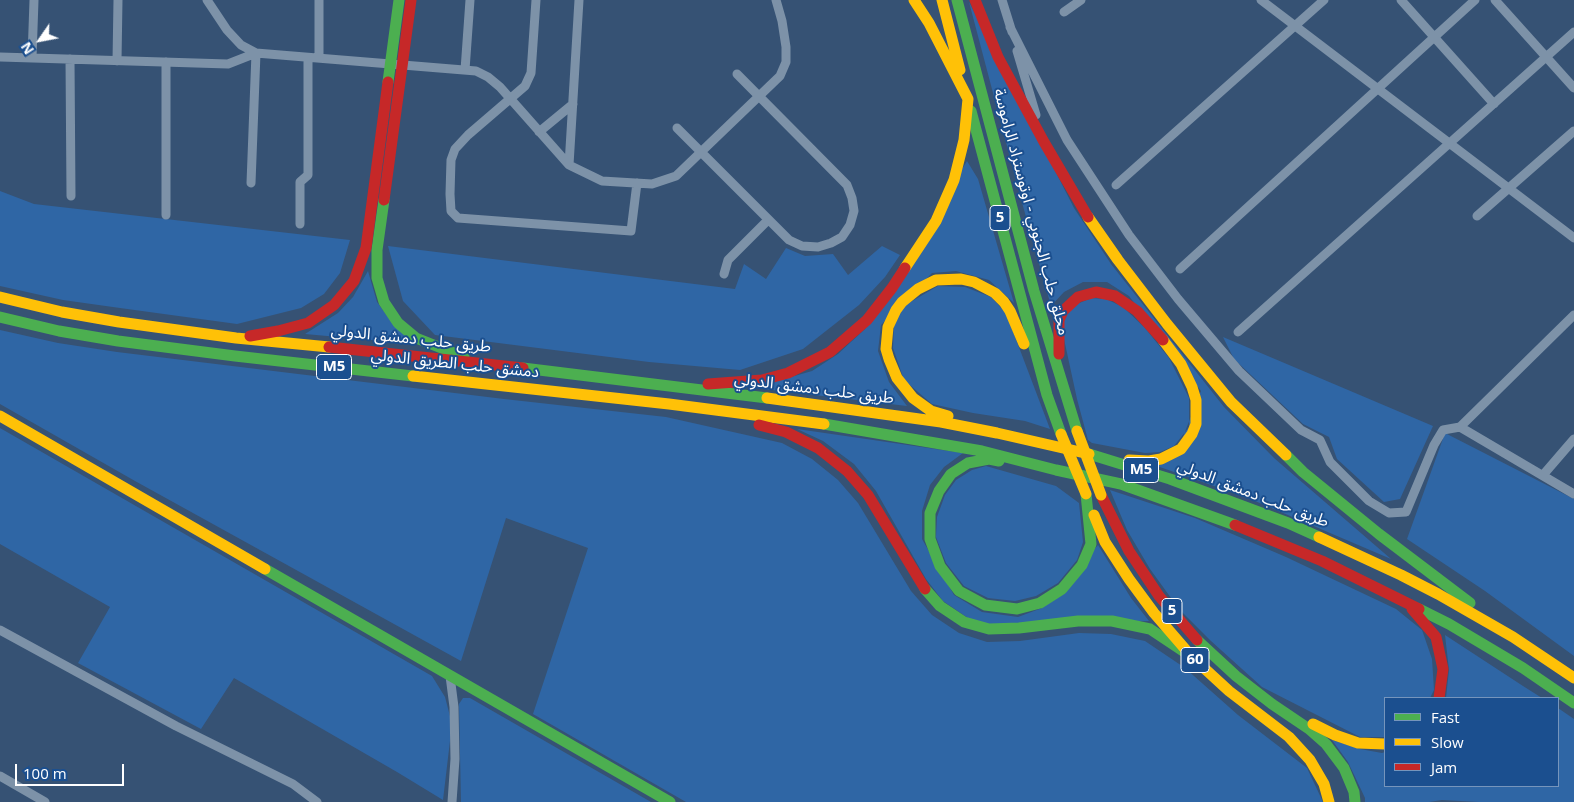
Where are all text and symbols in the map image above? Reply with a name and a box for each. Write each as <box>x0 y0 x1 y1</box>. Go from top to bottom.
north arrow <box>15 15 65 65</box>
text: N <box>16 38 38 58</box>
street label: محلق حلب الجنوبي - اوتوستراد الراموسة <box>989 87 1073 337</box>
road number: 5 <box>990 206 1010 230</box>
street label: طريق حلب دمشق الدولي <box>330 321 492 357</box>
street label: دمشق حلب الطريق الدولي <box>370 346 540 382</box>
road number: M5 <box>316 354 352 380</box>
street label: طريق حلب دمشق الدولي <box>733 370 895 408</box>
street label: طريق حلب دمشق الدولي <box>1175 456 1331 532</box>
road number: M5 <box>1124 458 1158 482</box>
road number: 5 <box>1162 598 1182 624</box>
road number: 60 <box>1181 648 1209 672</box>
legend <box>1384 697 1559 787</box>
text: Fast <box>1431 707 1460 727</box>
text: Slow <box>1431 732 1464 752</box>
scale bar <box>18 754 126 786</box>
text: Jam <box>1431 757 1457 777</box>
text: 100 m <box>23 763 67 783</box>

